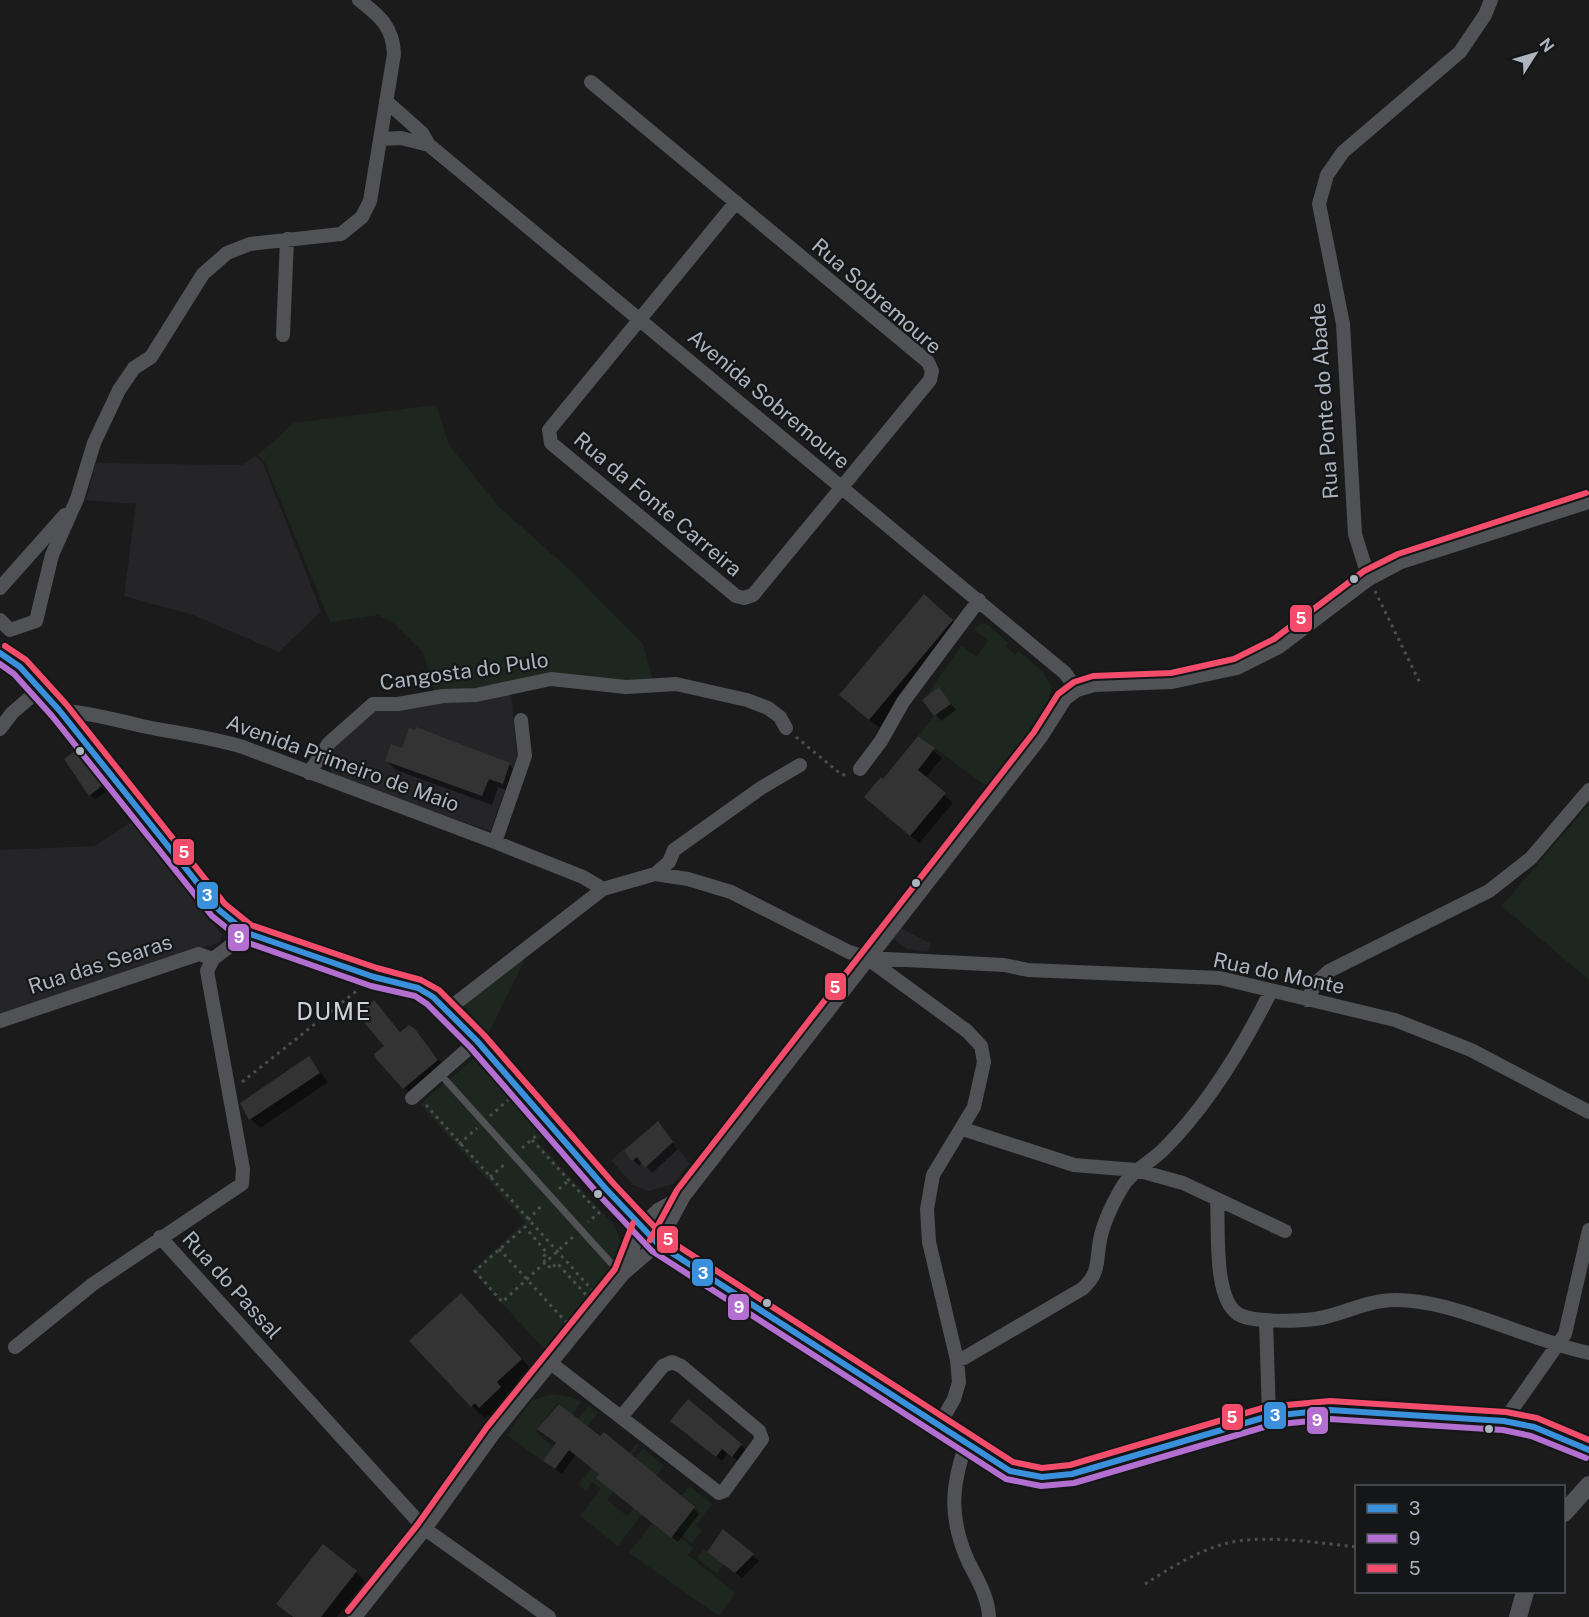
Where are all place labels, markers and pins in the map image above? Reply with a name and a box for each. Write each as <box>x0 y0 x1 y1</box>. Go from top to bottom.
unlabelled marker <box>1348 573 1360 585</box>
unlabelled marker <box>74 745 86 757</box>
unlabelled marker <box>910 877 922 889</box>
unlabelled marker <box>592 1188 604 1200</box>
unlabelled marker <box>761 1297 773 1309</box>
unlabelled marker <box>1483 1423 1495 1435</box>

